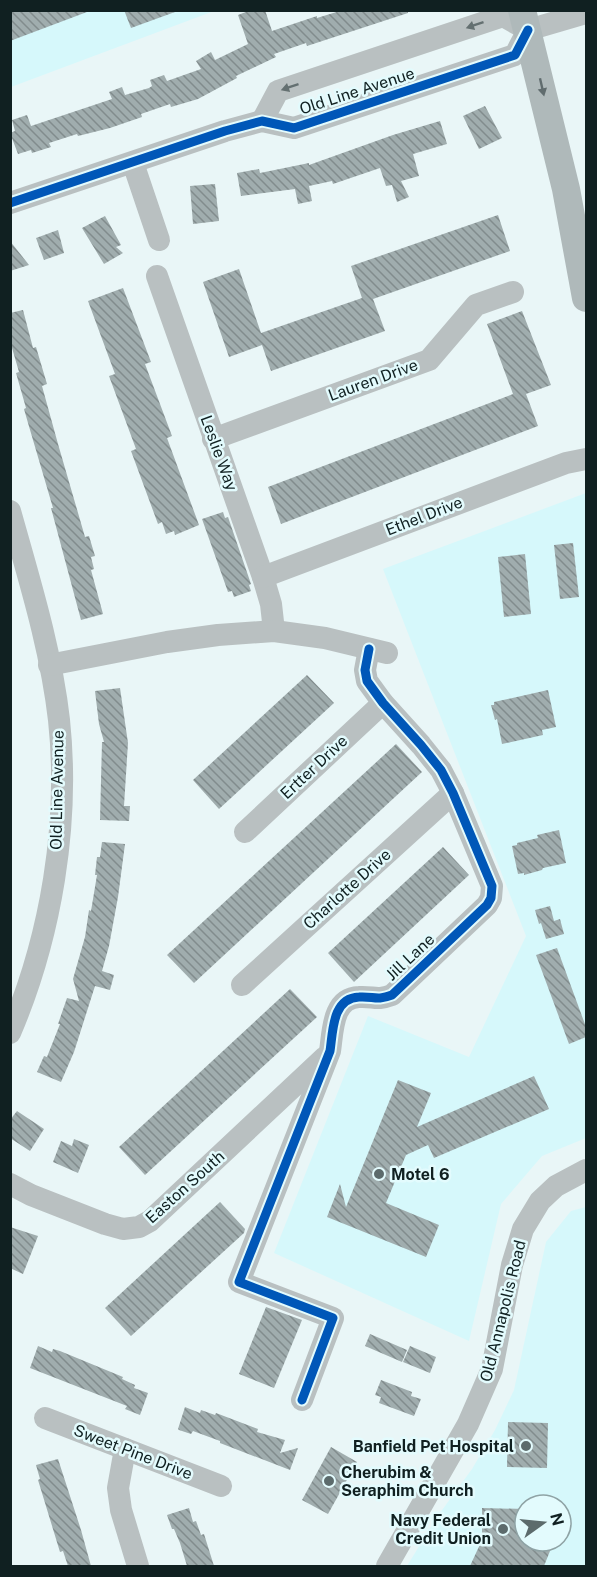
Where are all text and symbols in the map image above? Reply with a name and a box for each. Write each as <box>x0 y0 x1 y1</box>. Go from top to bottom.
one-way arrow <box>466 21 484 31</box>
street label: Old Line Avenue <box>297 63 417 119</box>
one-way arrow <box>537 78 547 96</box>
one-way arrow <box>281 83 299 92</box>
street label: Lauren Drive <box>326 355 420 405</box>
street label: Leslie Way <box>197 413 242 494</box>
street label: Ethel Drive <box>383 493 465 539</box>
street label: Old Line Avenue <box>46 730 68 850</box>
street label: Ertter Drive <box>277 731 351 803</box>
street label: Charlotte Drive <box>299 845 395 933</box>
street label: Jill Lane <box>382 930 438 984</box>
street label: Easton South <box>142 1147 228 1227</box>
place label: Motel 6 <box>391 1165 449 1184</box>
marker: Motel 6 <box>372 1167 386 1181</box>
street label: Old Annapolis Road <box>476 1238 530 1384</box>
street label: Sweet Pine Drive <box>71 1421 195 1483</box>
place label: Banfield Pet Hospital <box>353 1437 514 1456</box>
marker: Banfield Pet Hospital <box>519 1439 533 1453</box>
place label: Cherubim & Seraphim Church <box>341 1463 473 1500</box>
marker: Cherubim & Seraphim Church <box>322 1474 336 1488</box>
north arrow <box>513 1493 573 1553</box>
place label: Navy Federal Credit Union <box>390 1511 491 1548</box>
text: N <box>546 1511 568 1528</box>
marker: Navy Federal Credit Union <box>496 1522 510 1536</box>

